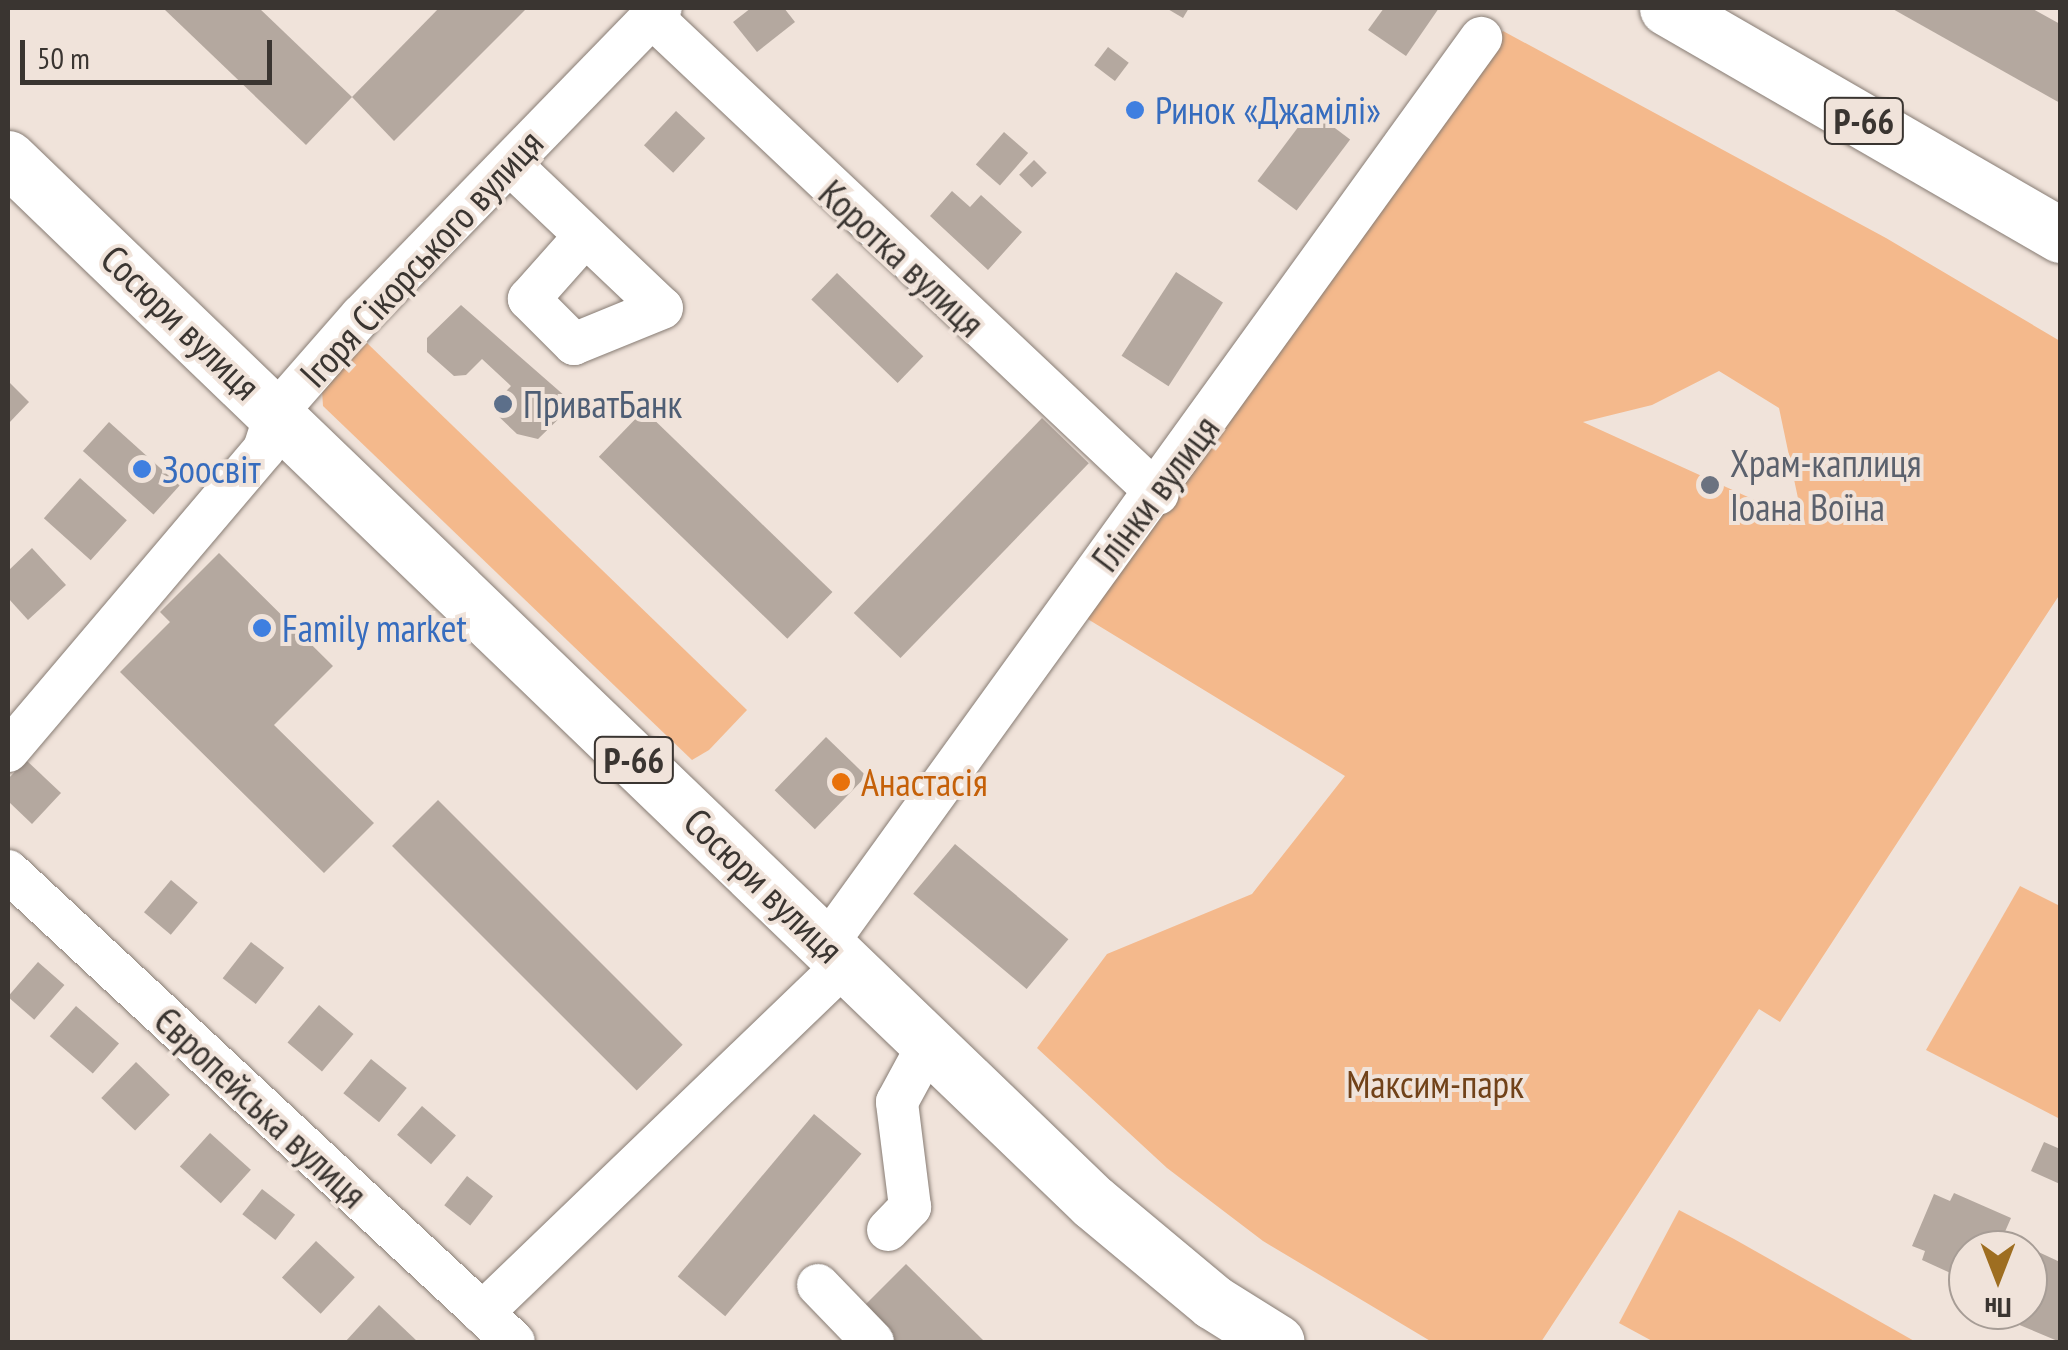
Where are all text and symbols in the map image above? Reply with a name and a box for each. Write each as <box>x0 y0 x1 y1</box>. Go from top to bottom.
scale bar <box>25 20 278 82</box>
text: 50 m <box>37 38 90 77</box>
place label: Ринок «Джамілі» <box>1155 87 1381 133</box>
road number: Р-66 <box>1822 91 1906 151</box>
marker: Ринок «Джамілі» <box>1124 99 1146 121</box>
street label: Ігоря Сікорського вулиця <box>290 120 552 396</box>
street label: Коротка вулиця <box>810 170 994 346</box>
street label: Сосюри вулиця <box>92 235 270 409</box>
place label: ПриватБанк <box>523 381 682 427</box>
marker: ПриватБанк <box>492 393 514 415</box>
street label: Глінки вулиця <box>1082 406 1228 580</box>
place label: Храм-каплиця Іоана Воїна <box>1730 440 1922 530</box>
place label: Зоосвіт <box>162 446 261 492</box>
marker: Зоосвіт <box>131 458 153 480</box>
marker: Храм-каплиця Іоана Воїна <box>1699 474 1721 496</box>
place label: Family market <box>282 605 468 651</box>
marker: Family market <box>251 617 273 639</box>
road number: Р-66 <box>592 730 676 790</box>
place label: Анастасія <box>861 759 988 805</box>
marker: Анастасія <box>830 771 852 793</box>
street label: Сосюри вулиця <box>675 798 853 972</box>
street label: Європейська вулиця <box>145 997 377 1217</box>
park label: Максим-парк <box>1346 1061 1524 1107</box>
north arrow <box>1948 1230 2048 1330</box>
text: Пн <box>1984 1290 2012 1327</box>

